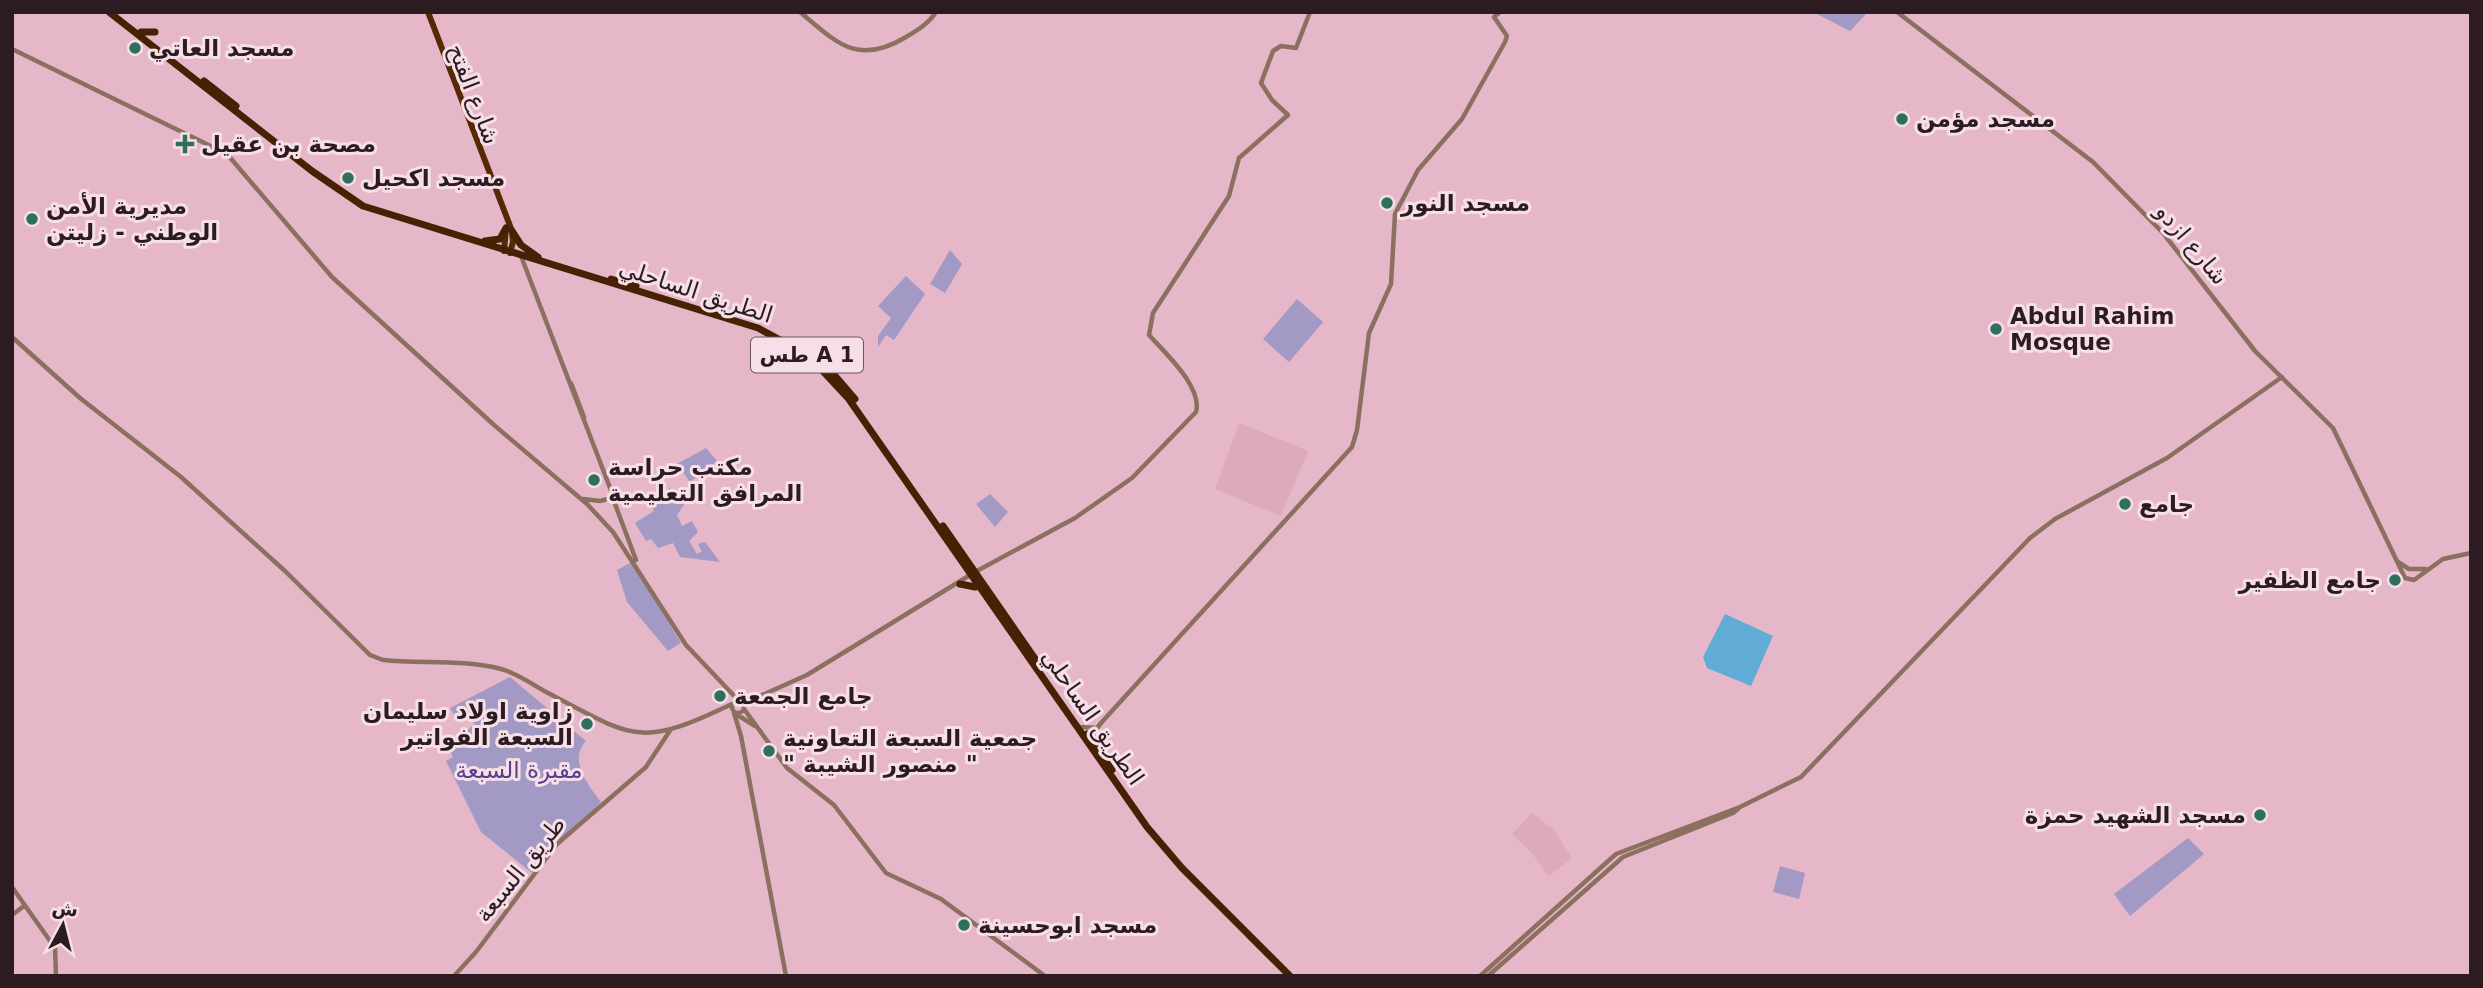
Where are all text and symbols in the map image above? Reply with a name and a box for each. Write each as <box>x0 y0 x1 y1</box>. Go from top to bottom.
place label: مسجد العاتي <box>149 35 295 62</box>
marker: مسجد العاتي <box>127 40 143 56</box>
street label: شارع الفتح <box>442 40 505 148</box>
place label: مسجد مؤمن <box>1916 106 2055 133</box>
marker: مسجد مؤمن <box>1894 111 1910 127</box>
place label: مصحة بن عقيل <box>201 131 376 158</box>
marker: مصحة بن عقيل <box>175 134 195 154</box>
place label: مسجد اكحيل <box>362 165 505 191</box>
marker: مسجد اكحيل <box>340 170 356 186</box>
place label: مسجد النور <box>1400 190 1530 217</box>
place label: مديرية الأمن الوطني - زليتن <box>46 191 218 246</box>
marker: مسجد النور <box>1379 195 1395 211</box>
street label: شارع ازدو <box>2149 198 2233 290</box>
marker: مديرية الأمن الوطني - زليتن <box>24 211 40 227</box>
street label: الطريق الساحلي <box>616 254 776 329</box>
place label: Abdul Rahim Mosque <box>2010 303 2174 355</box>
marker: Abdul Rahim Mosque <box>1988 321 2004 337</box>
road number: طس A 1 <box>751 338 863 372</box>
place label: مكتب حراسة المرافق التعليمية <box>608 454 802 507</box>
marker: مكتب حراسة المرافق التعليمية <box>586 472 602 488</box>
place label: جامع <box>2139 491 2194 518</box>
marker: جامع <box>2117 496 2133 512</box>
place label: جامع الظفير <box>2238 567 2381 594</box>
marker: جامع الظفير <box>2387 572 2403 588</box>
street label: الطريق الساحلي <box>1036 644 1149 790</box>
place label: جامع الجمعة <box>734 683 873 710</box>
marker: جامع الجمعة <box>712 688 728 704</box>
place label: زاوية اولاد سليمان السبعة الفواتير <box>363 698 573 751</box>
marker: زاوية اولاد سليمان السبعة الفواتير <box>579 716 595 732</box>
place label: جمعية السبعة التعاونية " منصور الشيبة " <box>783 725 1037 778</box>
marker: جمعية السبعة التعاونية " منصور الشيبة " <box>761 743 777 759</box>
park label: مقبرة السبعة <box>455 757 583 784</box>
place label: مسجد الشهيد حمزة <box>2025 802 2246 829</box>
marker: مسجد الشهيد حمزة <box>2252 807 2268 823</box>
street label: طريق السبعة <box>470 811 571 928</box>
north arrow <box>28 890 98 960</box>
text: ش <box>51 896 79 922</box>
place label: مسجد ابوحسينة <box>978 912 1157 939</box>
marker: مسجد ابوحسينة <box>956 917 972 933</box>

